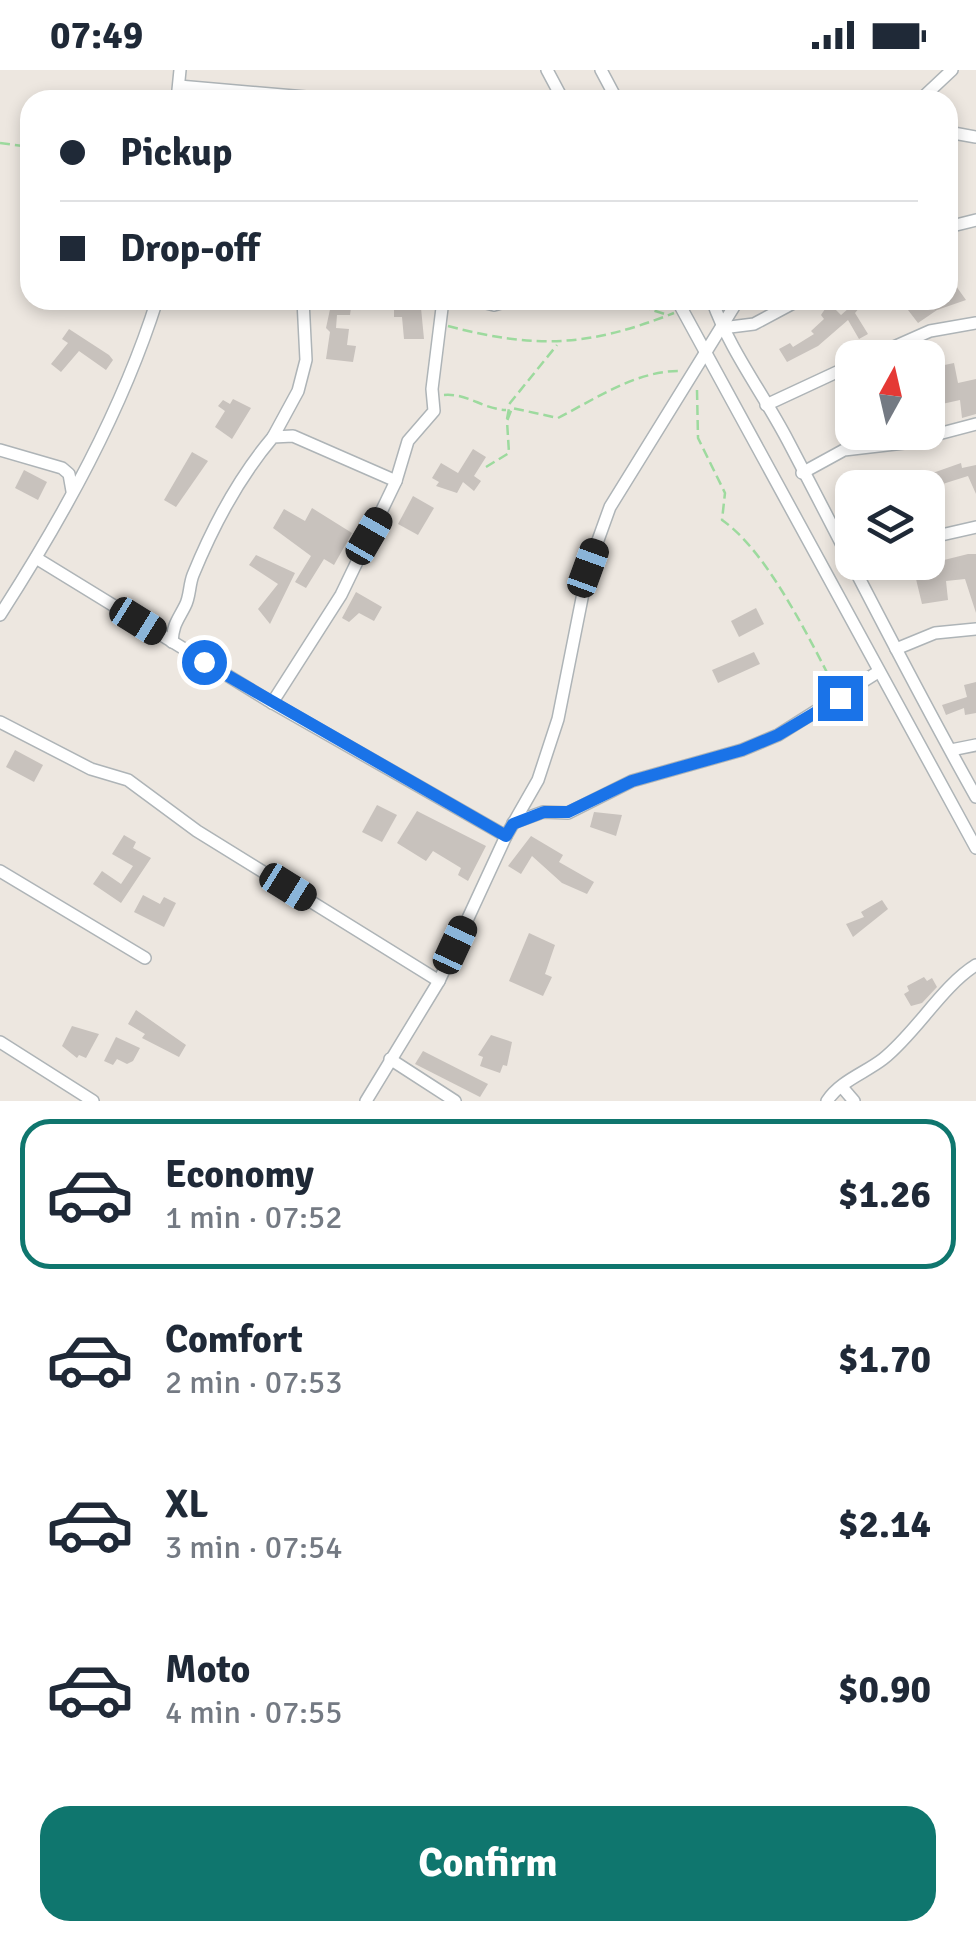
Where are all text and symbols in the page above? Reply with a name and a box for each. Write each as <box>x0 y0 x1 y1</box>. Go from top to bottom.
text: 07:49 <box>50 12 143 59</box>
text: Pickup <box>120 129 232 176</box>
text: Drop-off <box>120 225 260 272</box>
north arrow <box>835 340 945 450</box>
map controls <box>835 340 945 580</box>
button: layers <box>835 470 945 580</box>
car <box>341 503 397 569</box>
car <box>564 535 612 601</box>
car <box>105 592 171 650</box>
route start <box>182 640 227 685</box>
route end <box>818 676 863 721</box>
car <box>255 858 321 916</box>
car <box>429 911 481 979</box>
icon: car <box>45 1149 135 1239</box>
text: Economy <box>165 1151 314 1198</box>
text: $1.26 <box>838 1171 931 1218</box>
text: 1 min · 07:52 <box>165 1198 343 1237</box>
icon: car <box>45 1314 135 1404</box>
text: Comfort <box>165 1316 303 1363</box>
text: $1.70 <box>838 1336 931 1383</box>
text: 2 min · 07:53 <box>165 1363 343 1402</box>
icon: car <box>45 1479 135 1569</box>
text: XL <box>165 1481 208 1528</box>
text: $2.14 <box>838 1501 931 1548</box>
text: 3 min · 07:54 <box>165 1528 343 1567</box>
icon: car <box>45 1644 135 1734</box>
text: Moto <box>165 1646 250 1693</box>
text: $0.90 <box>838 1666 931 1713</box>
text: 4 min · 07:55 <box>165 1693 343 1732</box>
button: Confirm <box>40 1806 936 1921</box>

